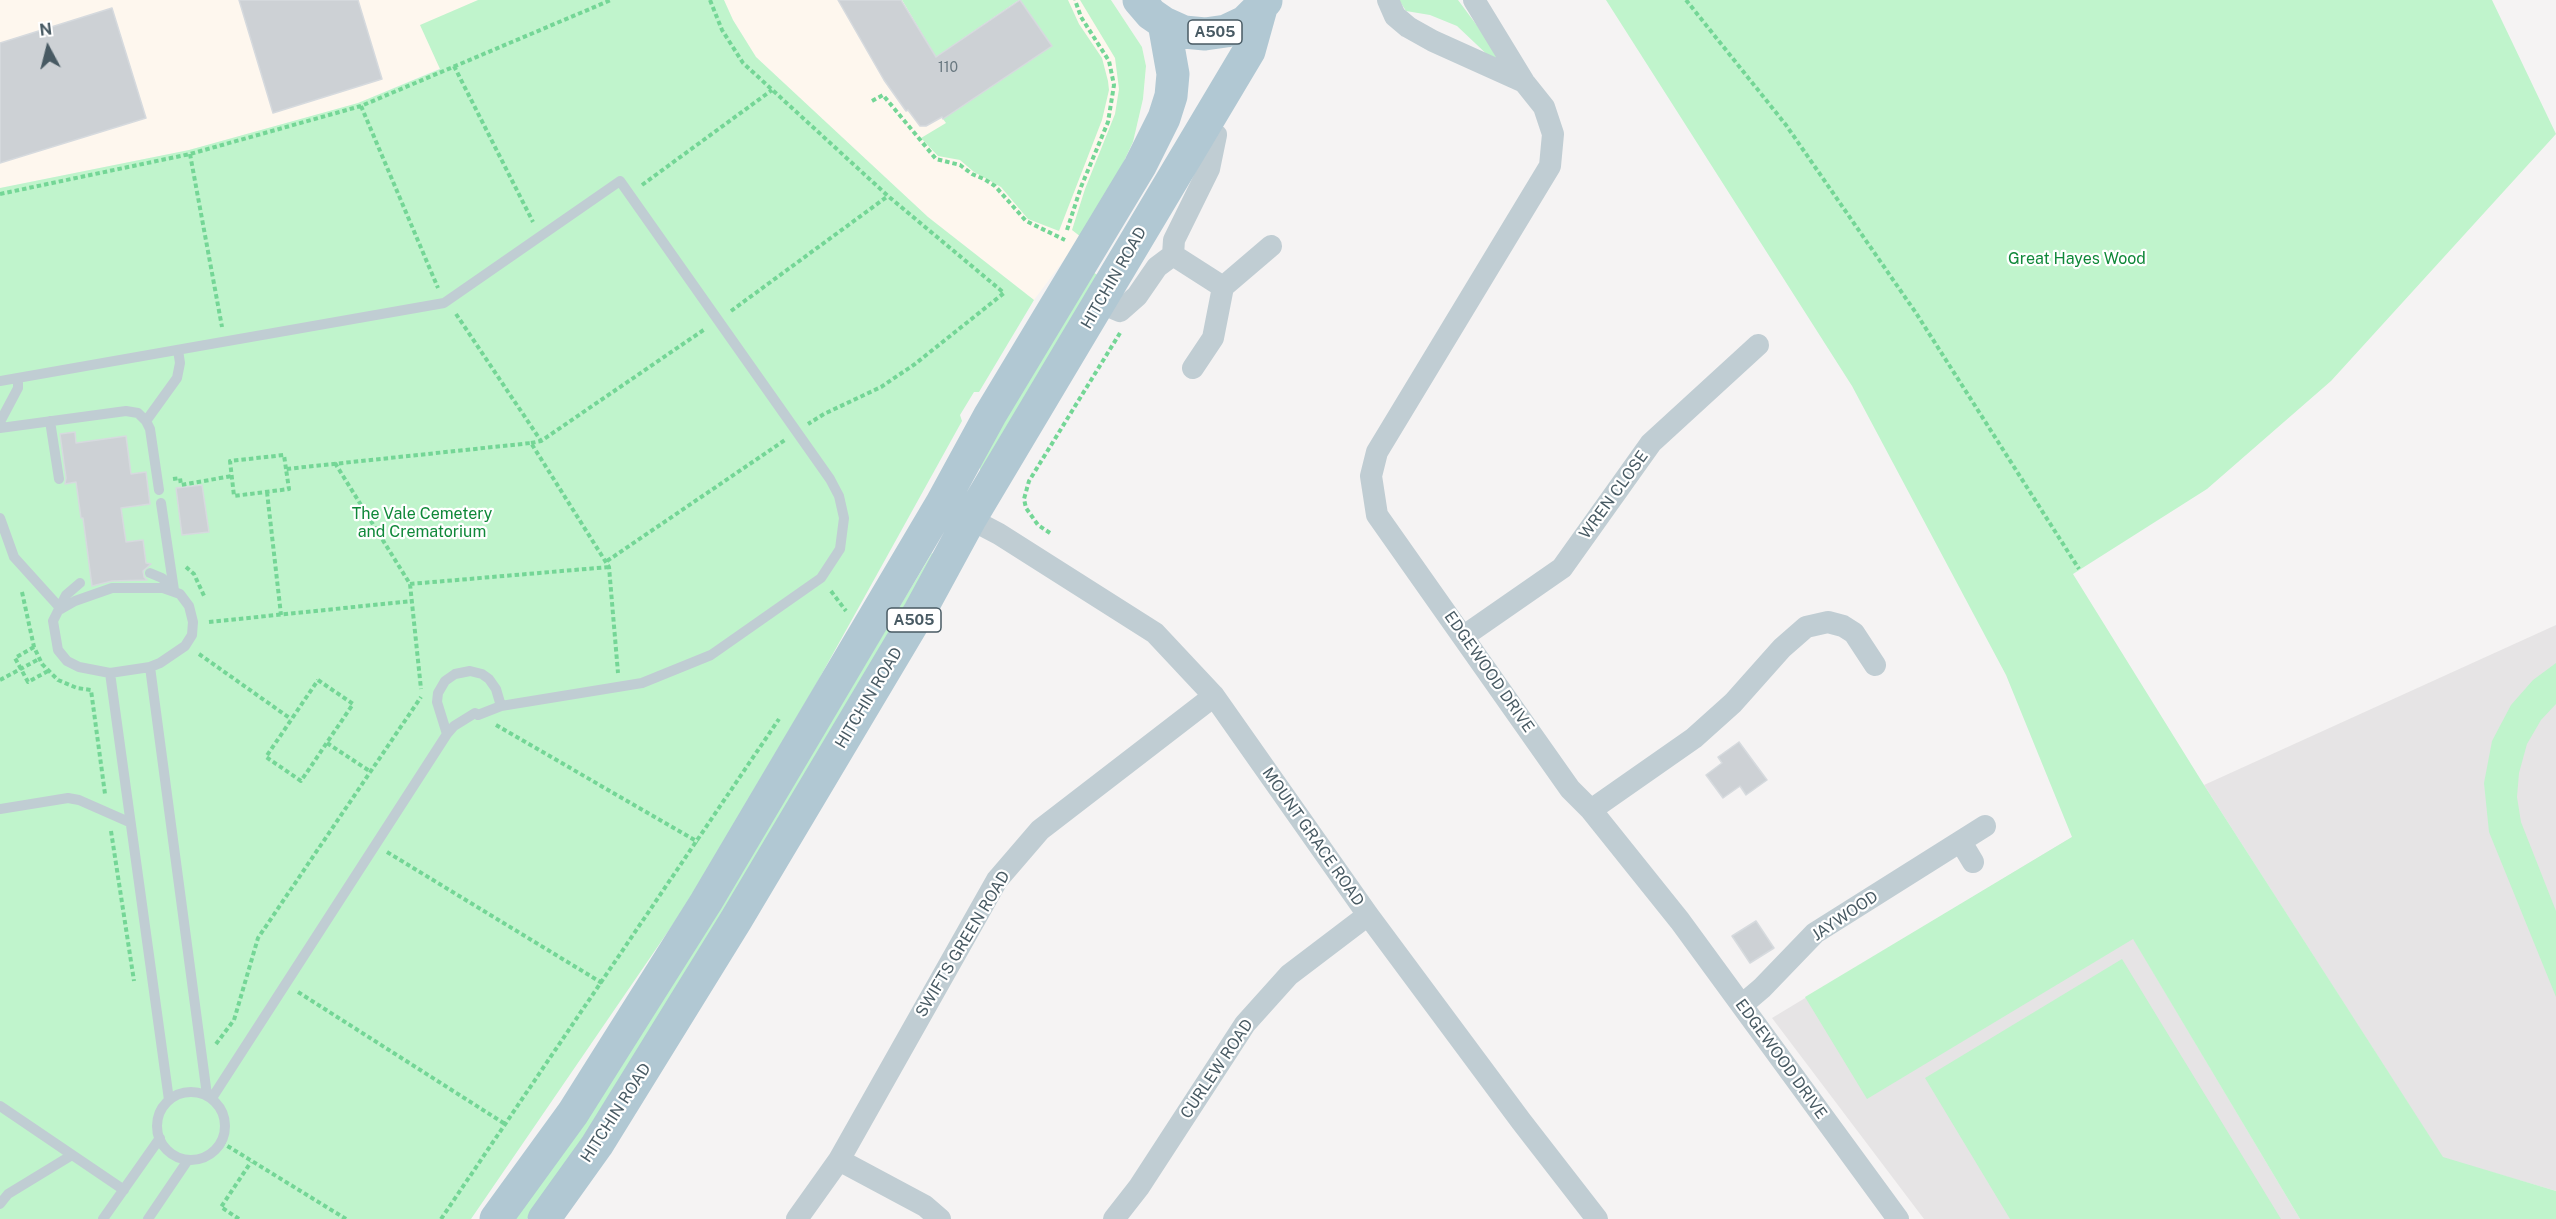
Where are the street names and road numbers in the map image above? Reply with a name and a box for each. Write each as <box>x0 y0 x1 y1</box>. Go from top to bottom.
road number: A505 <box>1188 20 1242 44</box>
street label: HITCHIN ROAD <box>1077 224 1151 332</box>
street label: WREN CLOSE <box>1576 447 1652 543</box>
road number: A505 <box>887 608 941 632</box>
street label: EDGEWOOD DRIVE <box>1440 608 1538 736</box>
street label: HITCHIN ROAD <box>831 644 907 752</box>
street label: MOUNT GRACE ROAD <box>1258 764 1368 910</box>
street label: SWIFTS GREEN ROAD <box>912 867 1014 1021</box>
street label: JAYWOOD <box>1808 887 1882 945</box>
street label: EDGEWOOD DRIVE <box>1731 995 1831 1123</box>
street label: CURLEW ROAD <box>1177 1016 1257 1122</box>
street label: HITCHIN ROAD <box>577 1060 655 1166</box>

